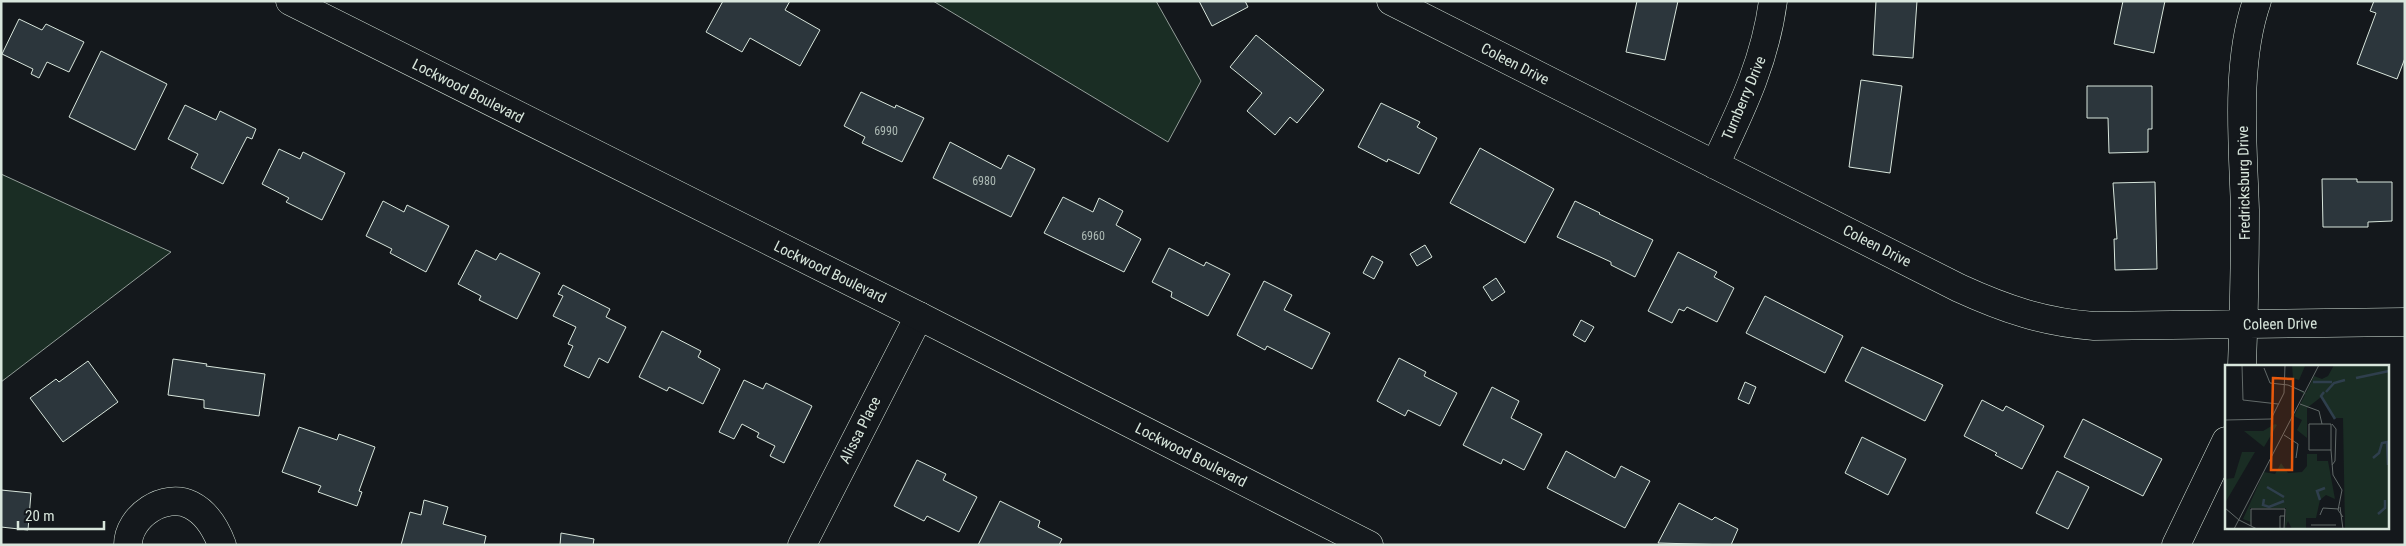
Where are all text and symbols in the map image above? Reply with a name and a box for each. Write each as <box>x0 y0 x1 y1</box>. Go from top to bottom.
street label: Coleen Drive <box>1478 39 1552 89</box>
street label: Turnberry Drive <box>1718 53 1770 143</box>
street label: Lockwood Boulevard <box>409 55 527 127</box>
house number: 6990 <box>874 124 898 138</box>
street label: Fredricksburg Drive <box>2234 126 2254 240</box>
house number: 6980 <box>972 174 996 188</box>
street label: Coleen Drive <box>1840 221 1914 271</box>
house number: 6960 <box>1081 229 1105 243</box>
street label: Lockwood Boulevard <box>771 237 889 307</box>
street label: Coleen Drive <box>2243 314 2317 334</box>
inset map <box>2225 365 2388 528</box>
street label: Alissa Place <box>835 394 885 466</box>
street label: Lockwood Boulevard <box>1132 419 1250 491</box>
scale bar <box>18 498 104 530</box>
text: 20 m <box>25 507 55 525</box>

